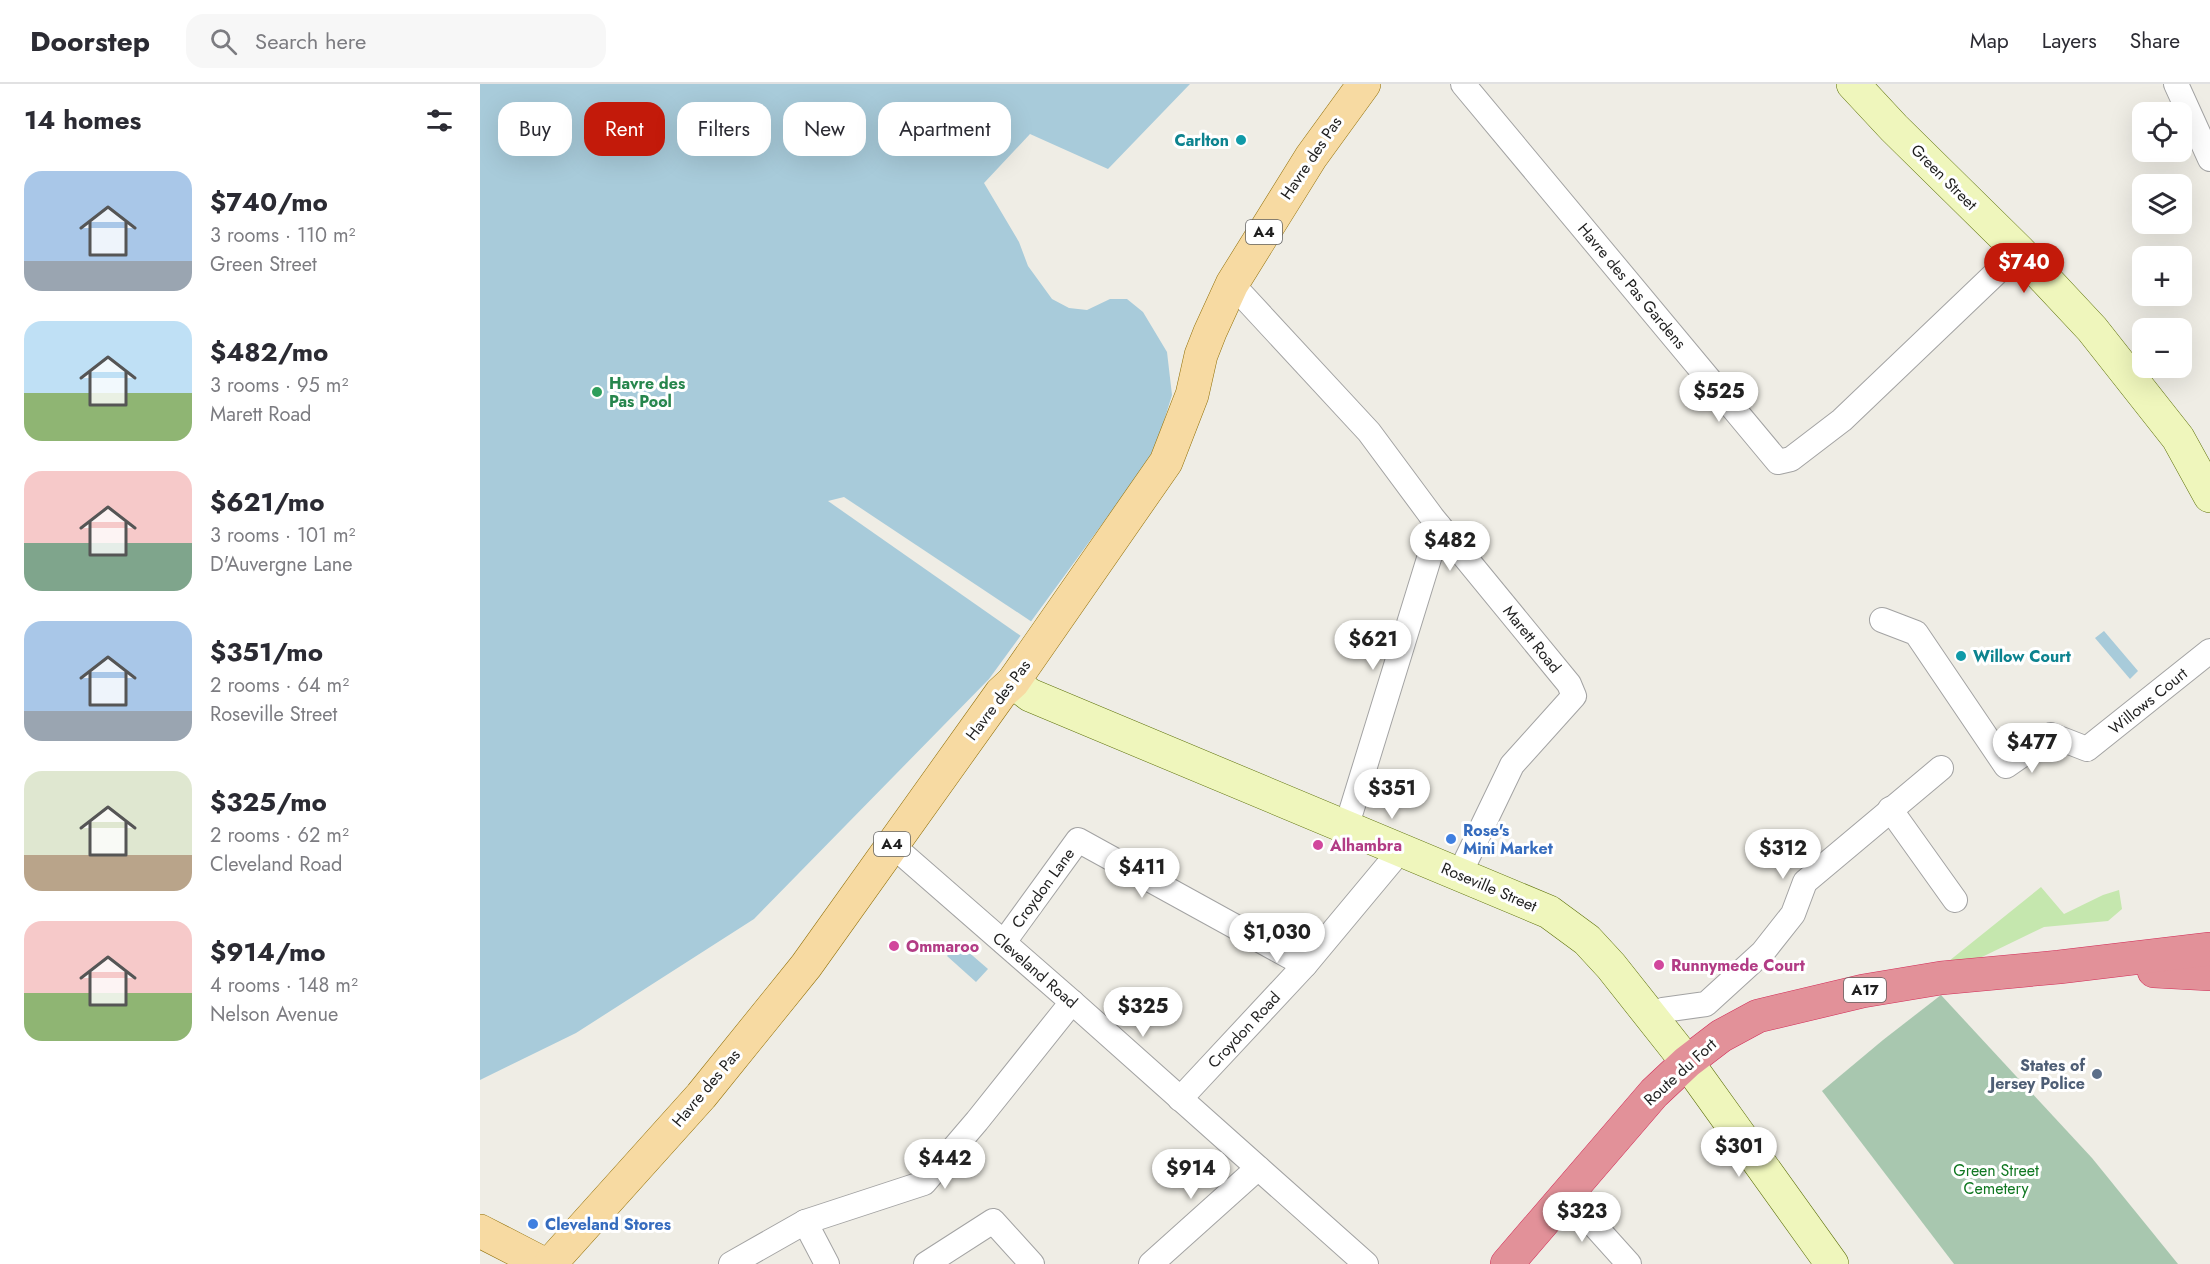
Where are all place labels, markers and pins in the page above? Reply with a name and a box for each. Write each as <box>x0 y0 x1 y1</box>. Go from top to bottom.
place label: Carlton <box>1175 129 1229 152</box>
marker: Carlton <box>1234 133 1248 147</box>
pin: $740 <box>1988 243 2060 294</box>
place label: Havre des Pas Pool <box>609 372 685 413</box>
pin: $525 <box>1683 372 1755 423</box>
marker: Havre des Pas Pool <box>590 385 604 399</box>
pin: $482 <box>1414 521 1486 572</box>
pin: $621 <box>1337 620 1409 671</box>
place label: Willow Court <box>1973 645 2072 668</box>
marker: Willow Court <box>1954 649 1968 663</box>
pin: $477 <box>1996 723 2068 774</box>
pin: $351 <box>1356 769 1428 820</box>
place label: Rose's Mini Market <box>1463 819 1554 860</box>
pin: $312 <box>1747 829 1819 880</box>
marker: Rose's Mini Market <box>1444 832 1458 846</box>
place label: Alhambra <box>1329 834 1402 857</box>
marker: Alhambra <box>1311 838 1325 852</box>
pin: $411 <box>1106 848 1178 899</box>
pin: $1,030 <box>1228 913 1326 964</box>
place label: Ommaroo <box>906 935 979 958</box>
marker: Ommaroo <box>887 939 901 953</box>
place label: Runnymede Court <box>1671 954 1806 977</box>
marker: Runnymede Court <box>1652 958 1666 972</box>
pin: $325 <box>1107 987 1179 1038</box>
place label: States of Jersey Police <box>1987 1054 2086 1095</box>
marker: States of Jersey Police <box>2090 1067 2104 1081</box>
pin: $301 <box>1703 1127 1775 1178</box>
pin: $442 <box>909 1139 981 1190</box>
pin: $914 <box>1155 1149 1227 1200</box>
pin: $323 <box>1546 1192 1618 1243</box>
place label: Cleveland Stores <box>545 1213 671 1236</box>
marker: Cleveland Stores <box>526 1217 540 1231</box>

